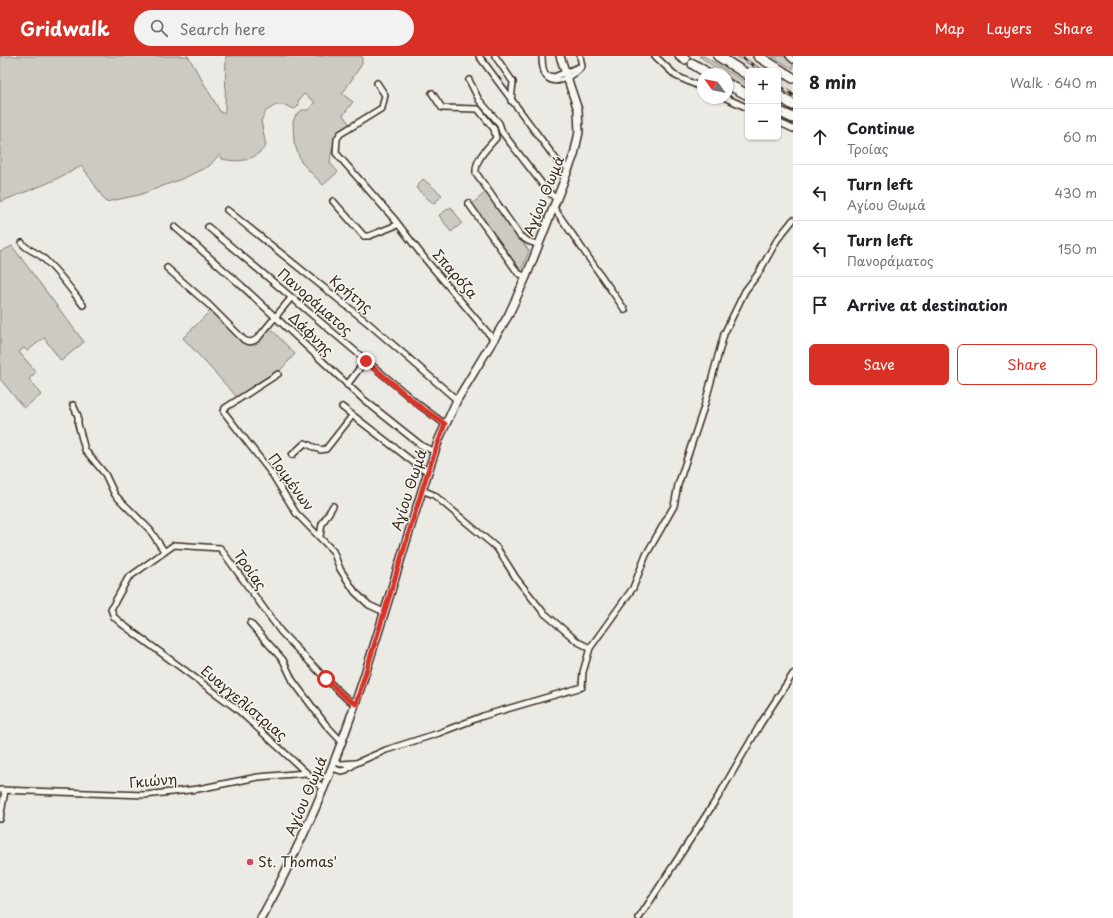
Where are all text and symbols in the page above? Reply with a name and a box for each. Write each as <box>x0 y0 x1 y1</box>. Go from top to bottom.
search box <box>134 10 414 46</box>
text: Gridwalk <box>20 14 110 42</box>
icon: search <box>148 17 170 39</box>
text: Search here <box>180 17 265 40</box>
text: Map <box>935 18 965 39</box>
text: Layers <box>987 18 1032 39</box>
text: Share <box>1054 18 1093 39</box>
north arrow <box>697 68 733 104</box>
map controls <box>745 68 781 140</box>
button: + <box>745 68 781 104</box>
text: 8 min <box>809 69 857 95</box>
text: Walk · 640 m <box>1010 73 1097 92</box>
button: − <box>745 104 781 140</box>
text: Continue <box>847 116 915 139</box>
icon: ahead <box>809 126 831 148</box>
text: 60 m <box>1063 127 1097 146</box>
text: Τροίας <box>847 139 889 158</box>
street label: Αγίου Θωμά <box>518 153 569 239</box>
text: Turn left <box>847 172 913 195</box>
icon: left <box>809 182 831 204</box>
text: 430 m <box>1055 183 1097 202</box>
text: Αγίου Θωμά <box>847 195 926 214</box>
text: Turn left <box>847 228 913 251</box>
icon: left <box>809 238 831 260</box>
text: 150 m <box>1058 239 1097 258</box>
street label: Σπαρόζα <box>428 244 483 303</box>
text: Πανοράματος <box>847 251 934 270</box>
street label: Πανοράματος <box>273 263 357 340</box>
street label: Κρήτης <box>325 270 377 318</box>
text: Arrive at destination <box>847 293 1008 316</box>
icon: arrive <box>809 294 831 316</box>
street label: Δάφνης <box>284 307 338 360</box>
button: Save <box>809 344 949 385</box>
button: Share <box>957 344 1097 385</box>
route end <box>357 352 375 370</box>
street label: Αγίου Θωμά <box>385 446 432 533</box>
street label: Ποιμένων <box>263 448 320 515</box>
street label: Τροίας <box>229 545 272 594</box>
street label: Ευαγγελίστριας <box>196 660 292 745</box>
route start <box>317 670 335 688</box>
street label: Αγίου Θωμά <box>279 753 332 839</box>
street label: Γκιώνη <box>128 768 178 793</box>
place label: St. Thomas' <box>258 851 337 872</box>
marker: St. Thomas' <box>245 857 255 867</box>

